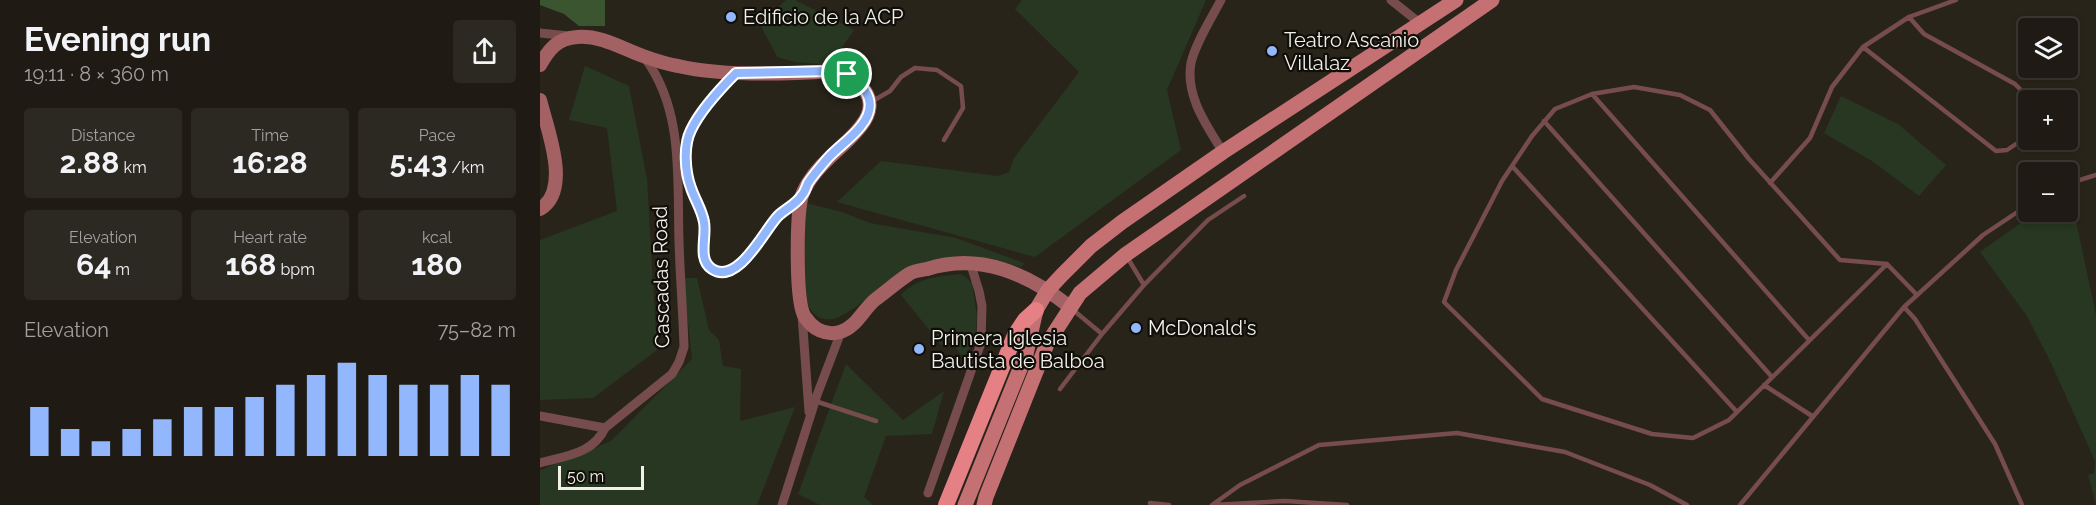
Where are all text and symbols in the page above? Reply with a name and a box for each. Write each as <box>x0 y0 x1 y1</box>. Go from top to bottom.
place label: Edificio de la ACP <box>743 5 903 29</box>
marker: Edificio de la ACP <box>724 10 738 24</box>
map controls <box>2018 18 2078 222</box>
button: layers <box>2018 18 2078 78</box>
text: Evening run <box>24 20 211 59</box>
button: share <box>453 20 516 83</box>
place label: Teatro Ascanio Villalaz <box>1284 28 1419 75</box>
marker: Teatro Ascanio Villalaz <box>1265 44 1279 58</box>
pin <box>821 48 872 99</box>
icon: arrive <box>830 57 863 90</box>
text: 19:11 · 8 × 360 m <box>24 62 169 86</box>
button: + <box>2018 90 2078 150</box>
text: Distance <box>71 126 135 145</box>
text: Time <box>251 126 289 145</box>
text: Pace <box>419 126 455 145</box>
text: 2.88 <box>59 145 119 180</box>
text: 16:28 <box>232 145 308 180</box>
text: 5:43 <box>390 145 447 180</box>
text: km <box>119 158 147 177</box>
text: /km <box>447 158 484 177</box>
button: − <box>2018 162 2078 222</box>
street label: Cascadas Road <box>648 206 674 348</box>
text: Elevation <box>69 228 137 247</box>
text: Heart rate <box>233 228 307 247</box>
text: kcal <box>422 228 452 247</box>
text: 64 <box>76 247 111 282</box>
text: 168 <box>225 247 276 282</box>
text: 180 <box>411 247 463 282</box>
text: m <box>111 260 130 279</box>
text: bpm <box>276 260 315 279</box>
place label: McDonald's <box>1148 316 1256 340</box>
text: Elevation <box>24 318 109 342</box>
text: 75–82 m <box>438 318 516 342</box>
marker: McDonald's <box>1129 321 1143 335</box>
place label: Primera Iglesia Bautista de Balboa <box>931 326 1105 373</box>
marker: Primera Iglesia Bautista de Balboa <box>912 342 926 356</box>
scale bar <box>558 463 644 490</box>
text: 50 m <box>567 467 604 486</box>

